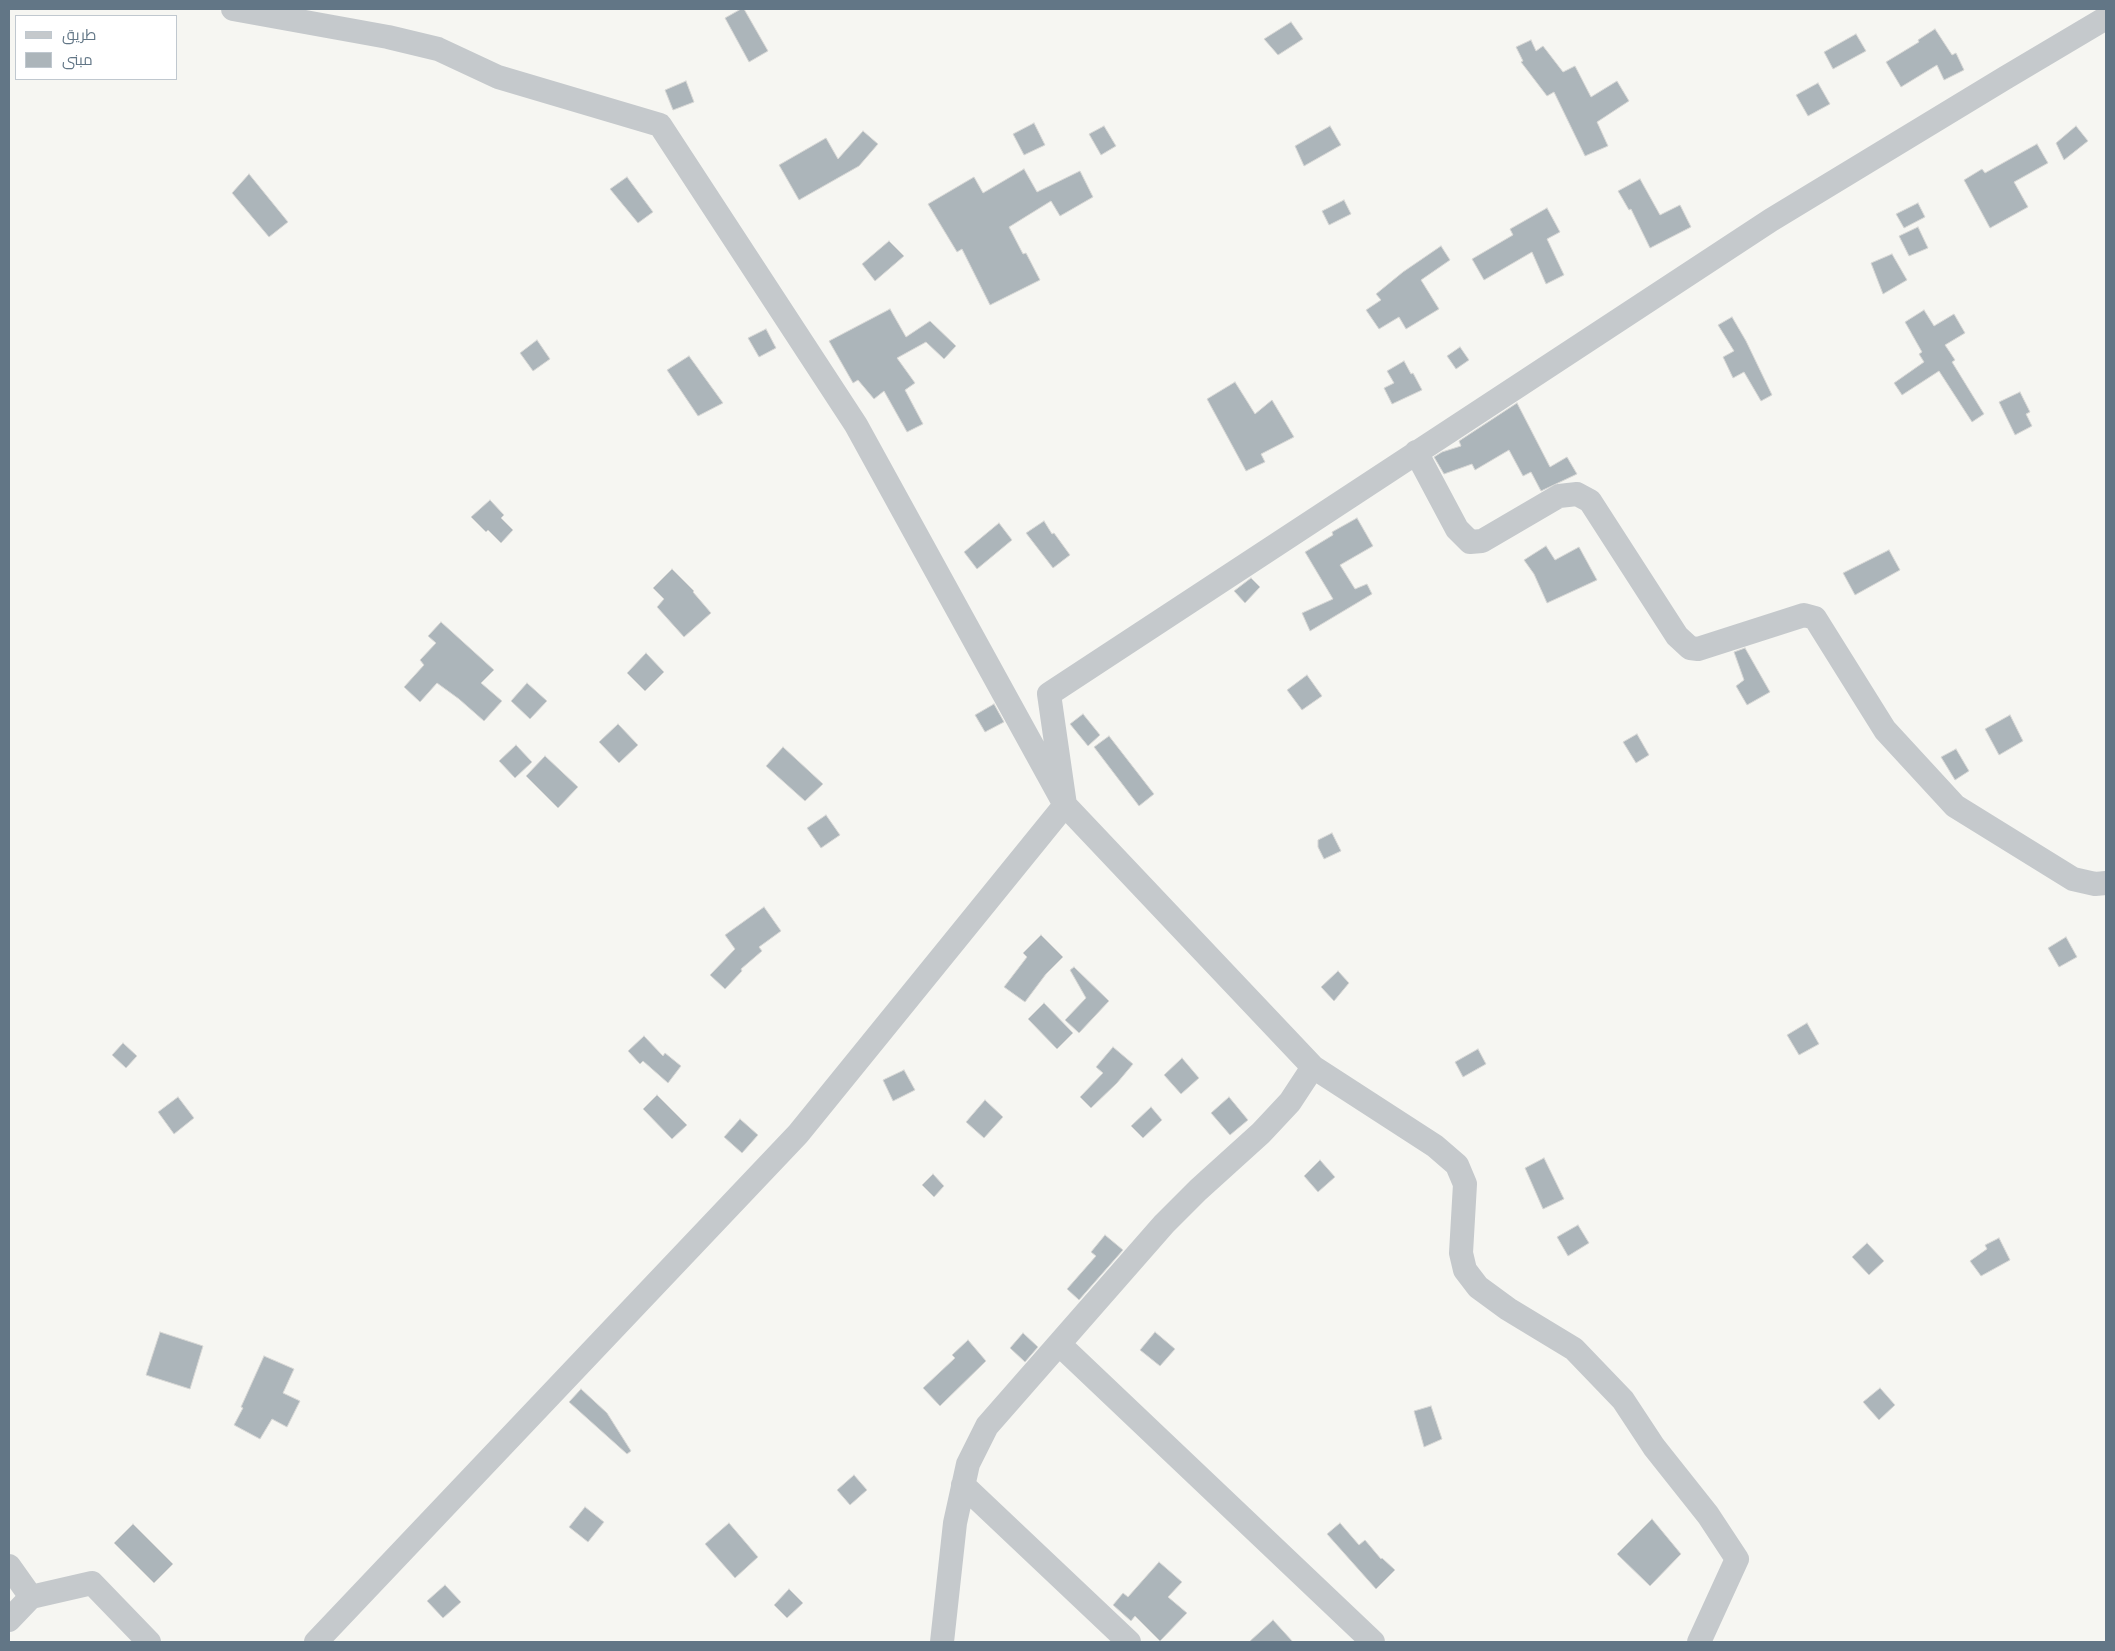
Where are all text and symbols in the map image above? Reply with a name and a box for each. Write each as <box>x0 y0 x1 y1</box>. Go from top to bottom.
legend <box>15 15 178 80</box>
text: طريق <box>62 26 96 44</box>
text: مبنى <box>62 51 93 69</box>

